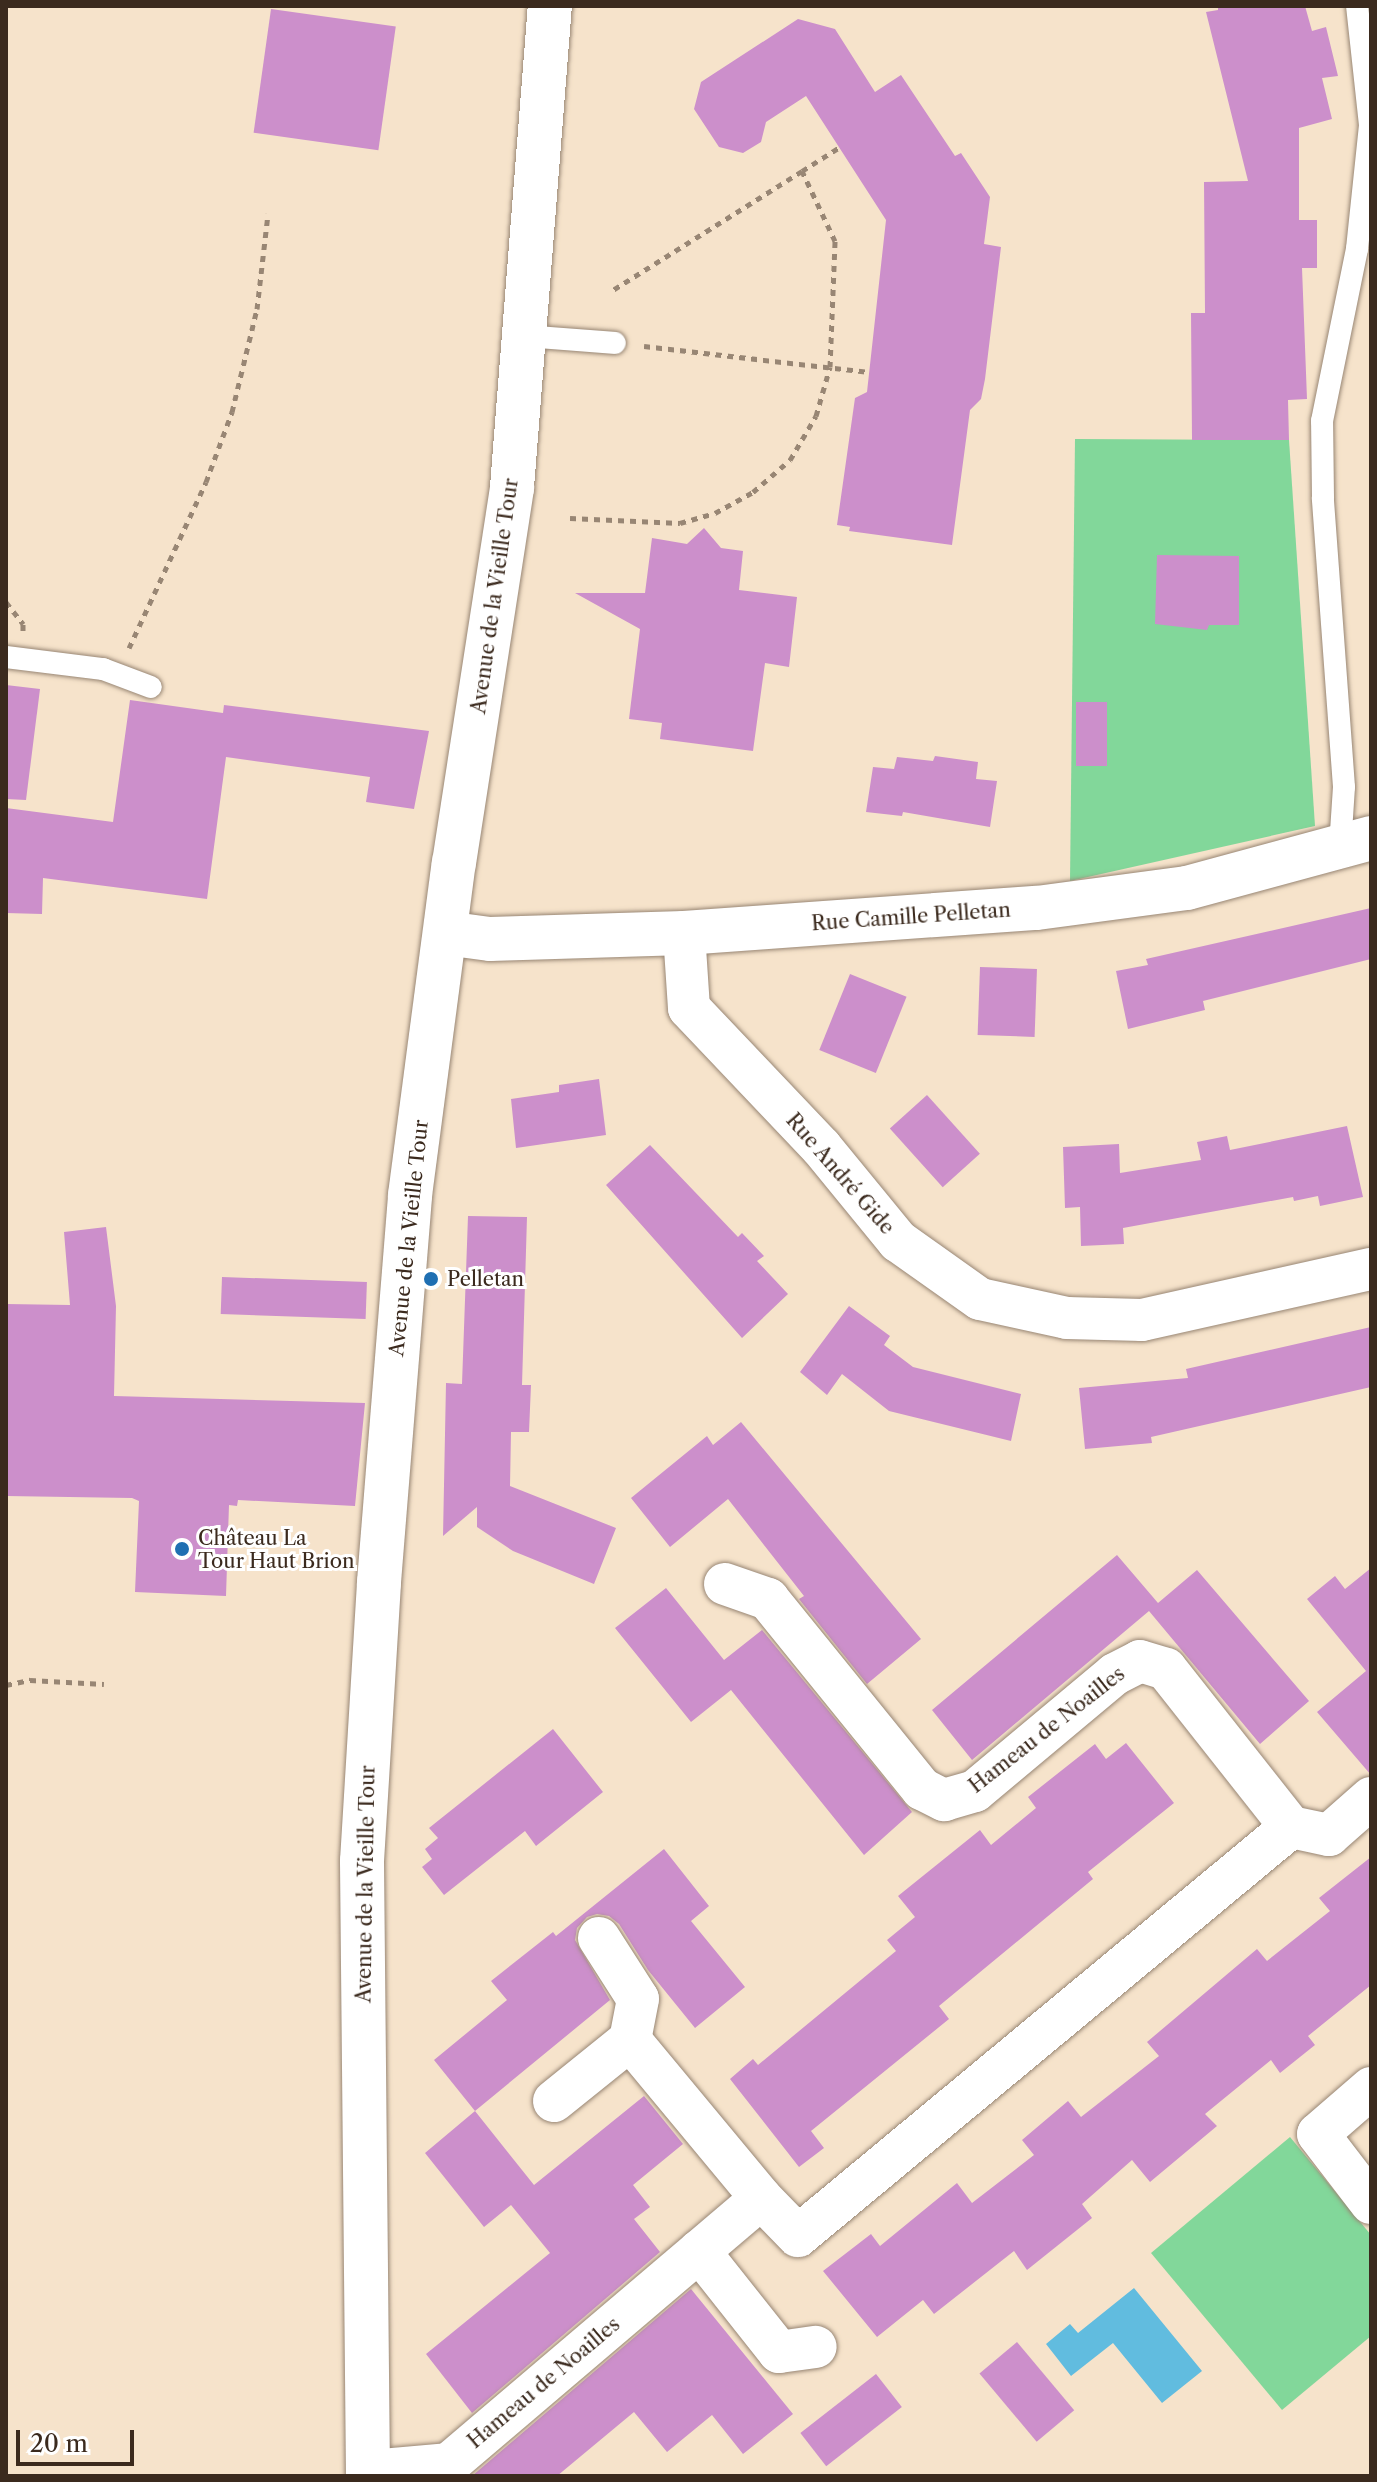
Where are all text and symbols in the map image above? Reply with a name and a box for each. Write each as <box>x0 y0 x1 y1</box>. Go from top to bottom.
street label: Avenue de la Vieille Tour <box>466 476 524 716</box>
street label: Rue Camille Pelletan <box>811 898 1011 936</box>
street label: Rue André Gide <box>781 1108 899 1240</box>
street label: Avenue de la Vieille Tour <box>385 1118 433 1358</box>
place label: Pelletan <box>447 1267 524 1291</box>
marker: Pelletan <box>422 1270 440 1288</box>
place label: Château La Tour Haut Brion <box>198 1526 355 1573</box>
marker: Château La Tour Haut Brion <box>173 1540 191 1558</box>
street label: Hameau de Noailles <box>964 1662 1130 1798</box>
street label: Avenue de la Vieille Tour <box>352 1764 380 2004</box>
street label: Hameau de Noailles <box>463 2312 625 2454</box>
scale bar <box>20 2414 138 2464</box>
text: 20 m <box>30 2429 88 2458</box>

